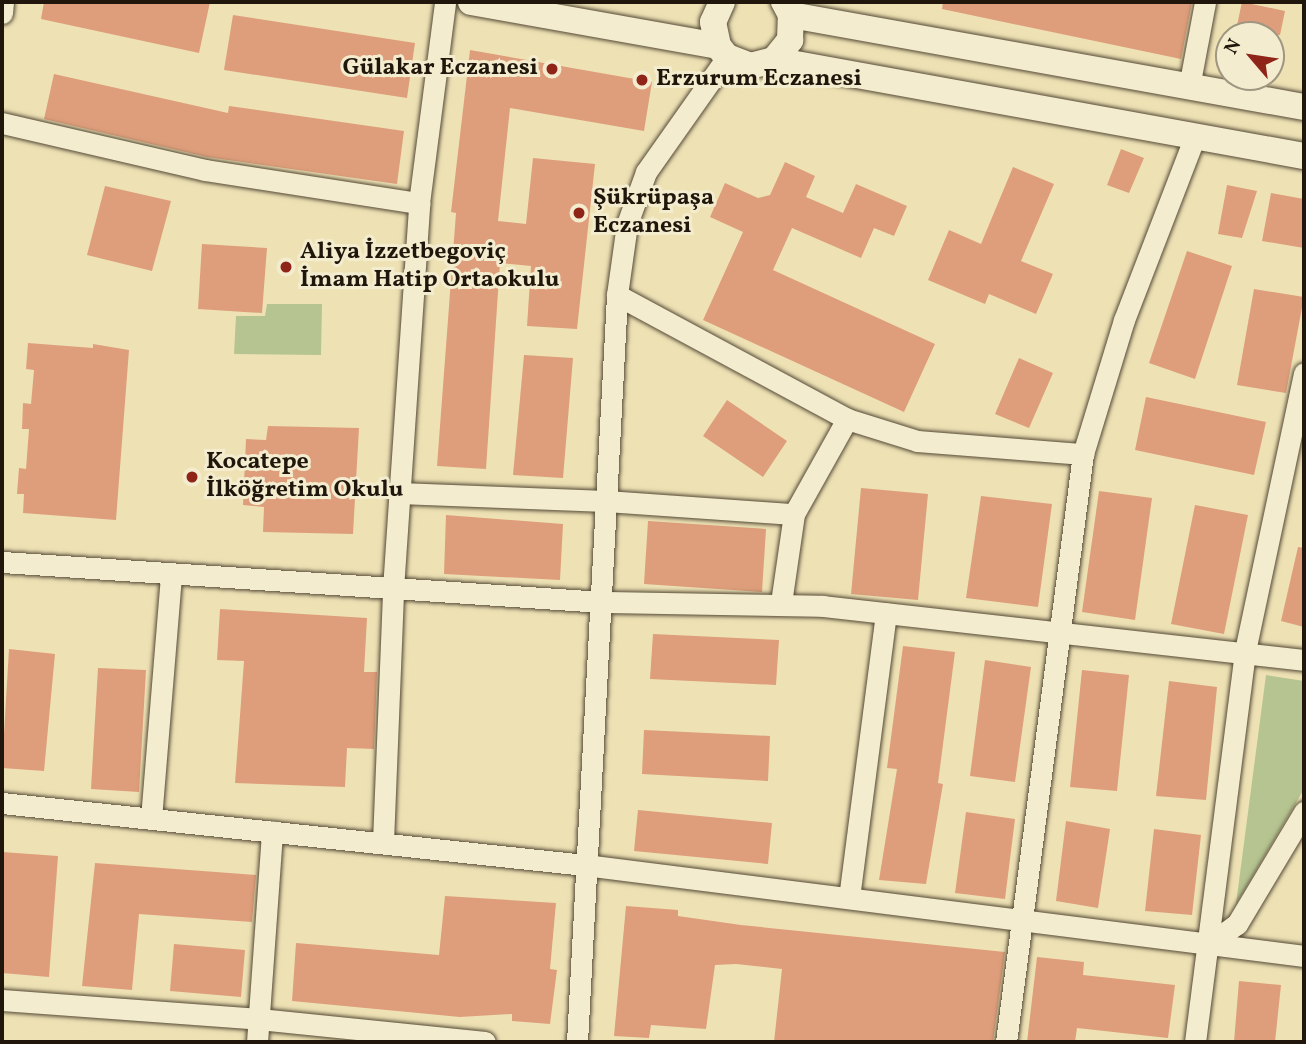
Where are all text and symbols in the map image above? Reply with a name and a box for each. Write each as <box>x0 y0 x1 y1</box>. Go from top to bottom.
north arrow <box>1215 21 1285 91</box>
text: N <box>1219 34 1248 59</box>
place label: Gülakar Eczanesi <box>343 55 538 83</box>
marker: Gülakar Eczanesi <box>544 61 560 77</box>
place label: Erzurum Eczanesi <box>656 66 862 94</box>
marker: Erzurum Eczanesi <box>634 72 650 88</box>
place label: Şükrüpaşa Eczanesi <box>593 185 714 241</box>
marker: Şükrüpaşa Eczanesi <box>571 205 587 221</box>
place label: Aliya İzzetbegoviç İmam Hatip Ortaokulu <box>300 239 559 295</box>
marker: Aliya İzzetbegoviç İmam Hatip Ortaokulu <box>278 259 294 275</box>
place label: Kocatepe İlköğretim Okulu <box>206 449 403 505</box>
marker: Kocatepe İlköğretim Okulu <box>184 469 200 485</box>

